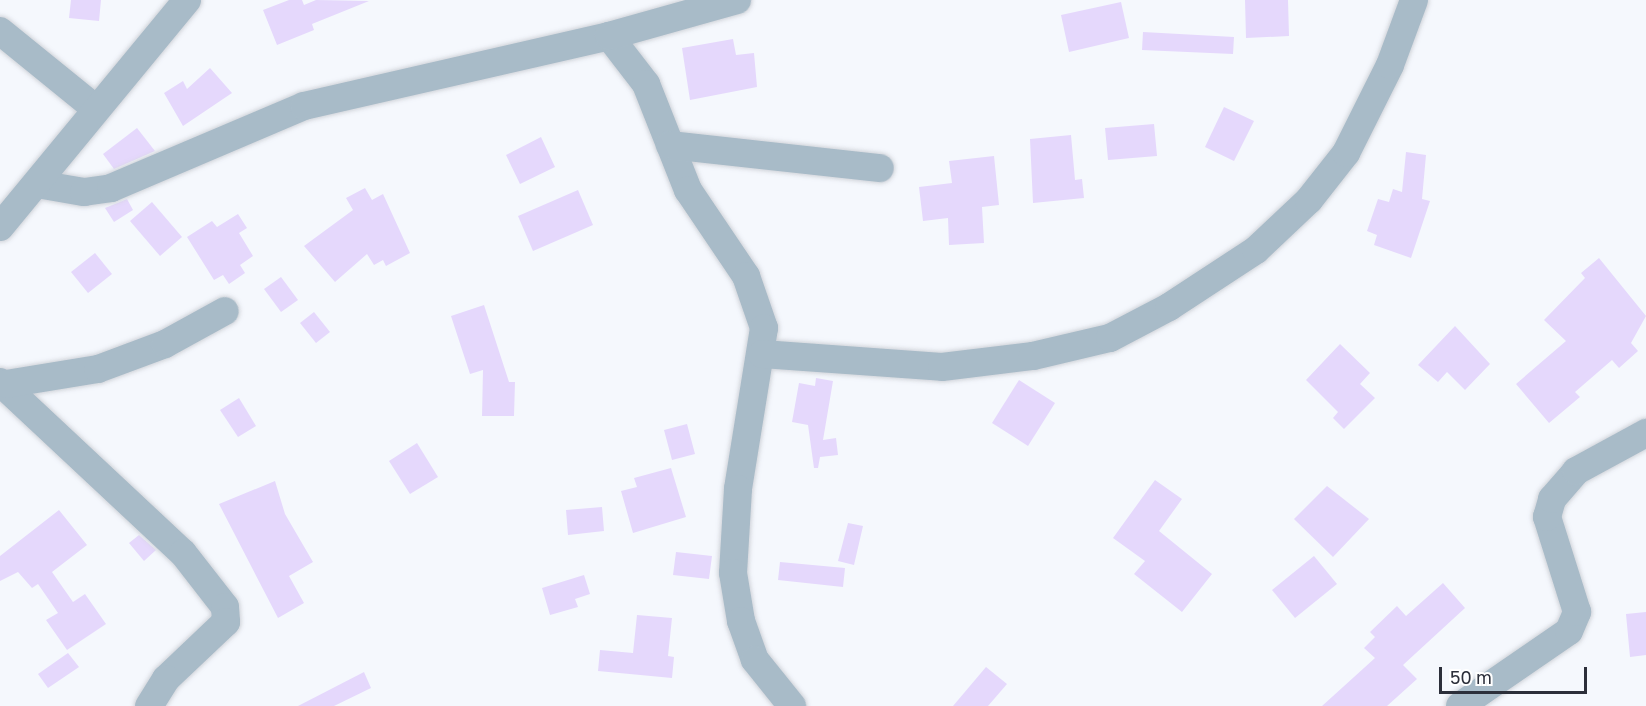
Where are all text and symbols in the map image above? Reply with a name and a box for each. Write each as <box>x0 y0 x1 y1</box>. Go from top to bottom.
scale bar <box>1442 655 1590 693</box>
text: 50 m <box>1450 666 1492 688</box>

